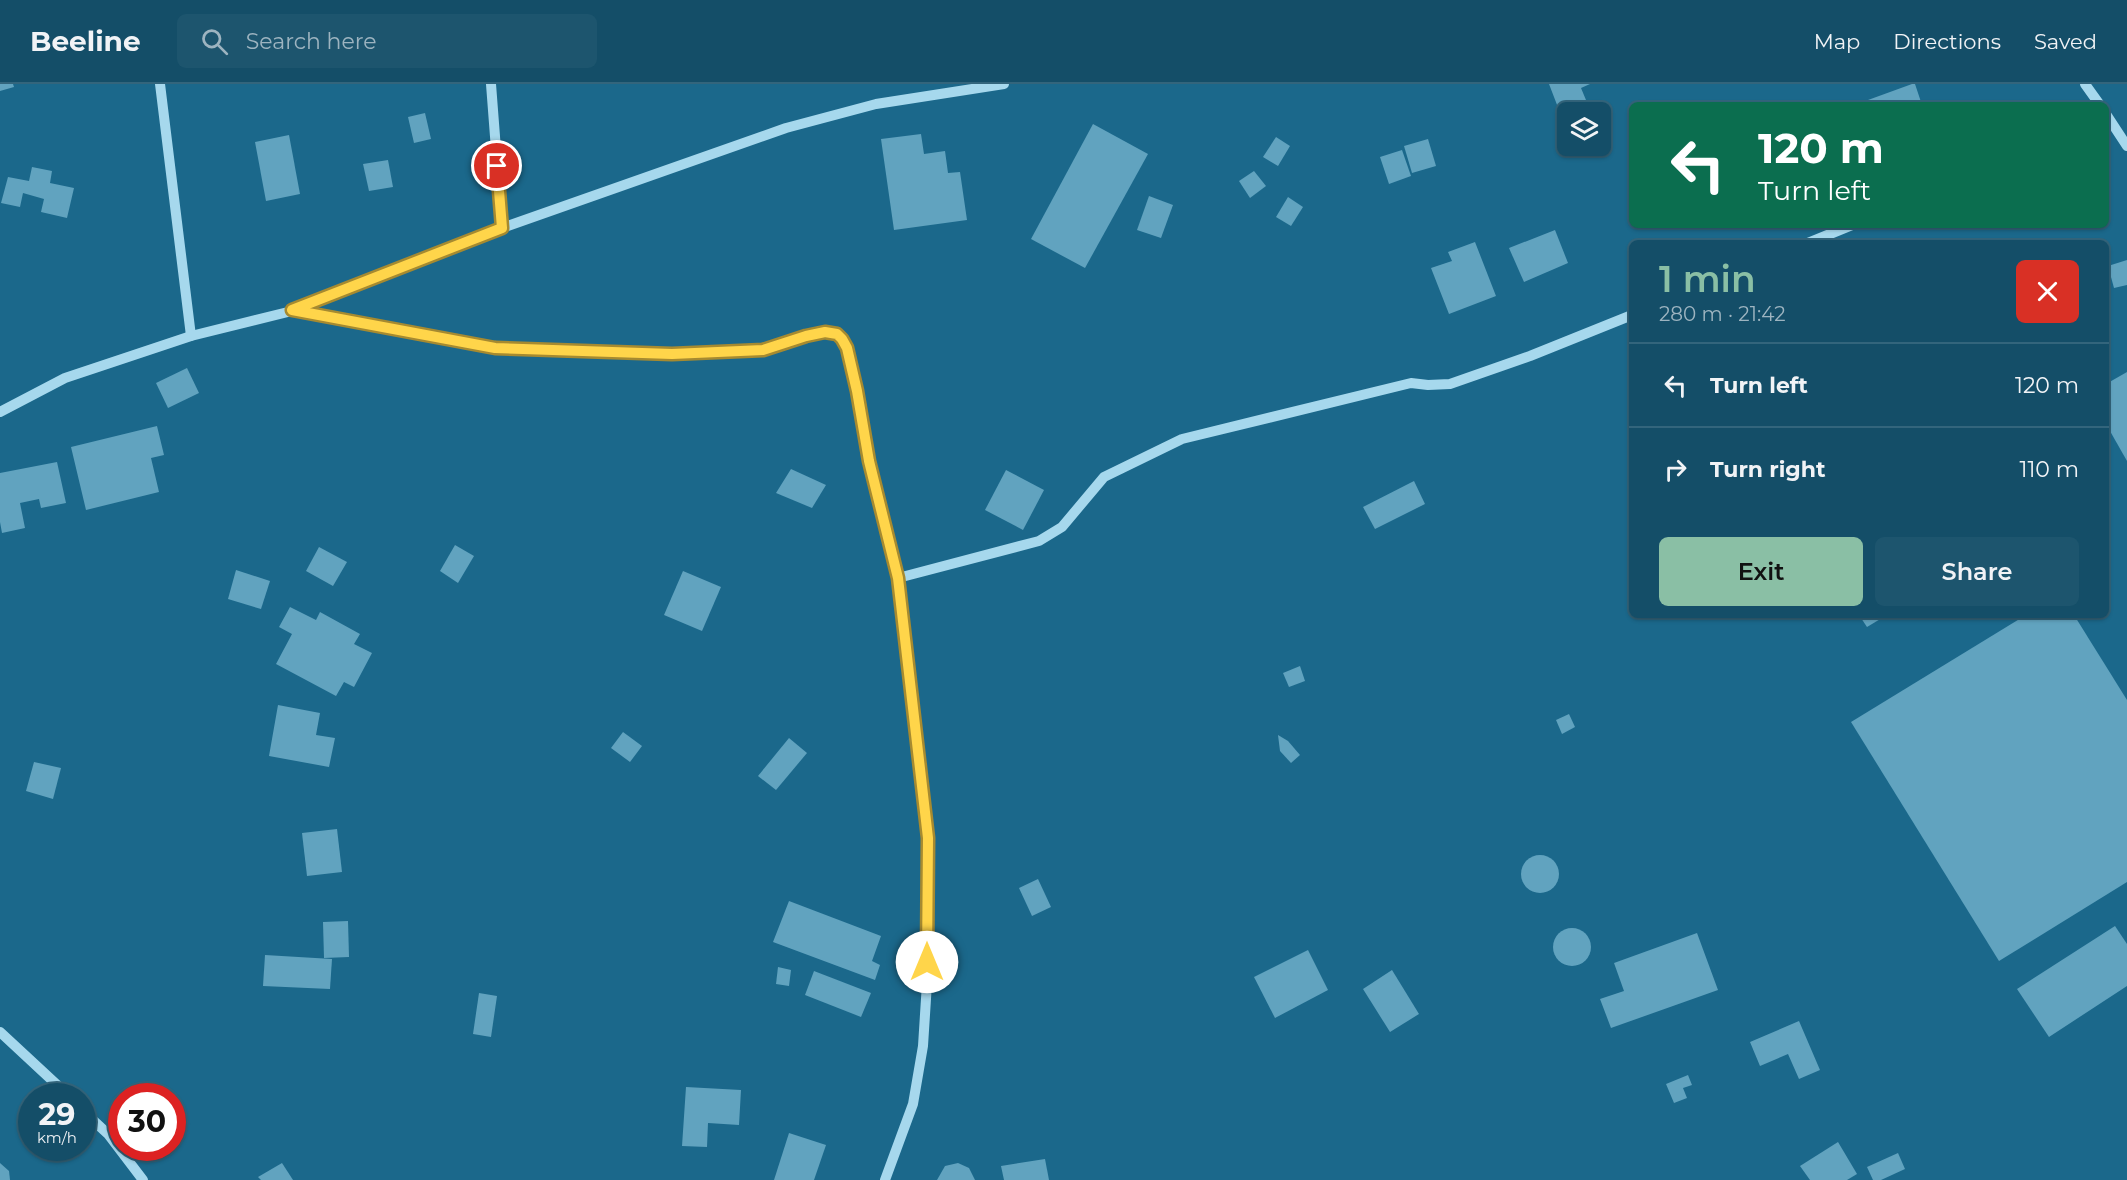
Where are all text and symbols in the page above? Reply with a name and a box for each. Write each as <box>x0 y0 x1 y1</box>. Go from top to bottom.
search box <box>177 14 597 68</box>
text: Beeline <box>30 24 141 58</box>
icon: search <box>198 25 231 58</box>
text: Search here <box>246 28 377 55</box>
text: Map <box>1814 29 1860 54</box>
text: Directions <box>1893 29 2001 54</box>
text: Saved <box>2034 29 2097 54</box>
map controls <box>1557 102 1611 156</box>
button: layers <box>1557 102 1611 156</box>
text: 120 m <box>1758 122 1884 174</box>
icon: left <box>1659 126 1737 204</box>
pin <box>471 140 522 191</box>
icon: arrive <box>480 149 513 182</box>
text: Turn left <box>1758 174 1871 207</box>
text: 1 min <box>1659 257 1756 301</box>
button: close <box>2016 260 2079 323</box>
text: 280 m · 21:42 <box>1659 302 1786 326</box>
icon: left <box>1659 369 1692 402</box>
text: Turn left <box>1710 372 1808 399</box>
text: 120 m <box>2015 372 2079 399</box>
icon: right <box>1659 453 1692 486</box>
text: Turn right <box>1710 456 1825 483</box>
text: 110 m <box>2019 456 2079 483</box>
button: Exit <box>1659 537 1863 606</box>
button: Share <box>1875 537 2079 606</box>
position arrow <box>895 930 959 994</box>
speed limit sign: 30 <box>108 1083 186 1161</box>
text: 29 <box>39 1096 75 1133</box>
text: km/h <box>37 1128 77 1147</box>

